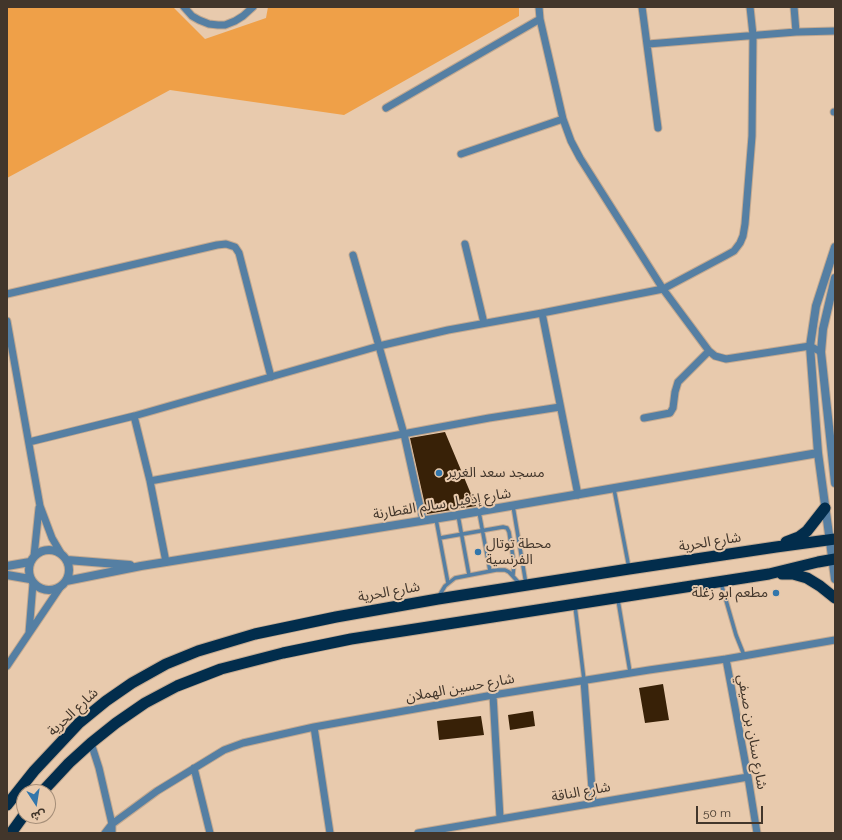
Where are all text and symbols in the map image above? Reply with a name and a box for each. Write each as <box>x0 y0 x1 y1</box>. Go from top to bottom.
place label: مسجد سعد الغرير <box>447 465 545 481</box>
marker: مسجد سعد الغرير <box>434 468 444 478</box>
street label: شارع إذفيل سالم القطارنة <box>372 485 512 523</box>
street label: شارع الحرية <box>678 529 742 555</box>
place label: محطة توتال الفرنسية <box>486 536 551 568</box>
marker: محطة توتال الفرنسية <box>473 547 483 557</box>
street label: شارع الحرية <box>357 578 421 606</box>
place label: مطعم ابو زغلة <box>692 585 768 601</box>
marker: مطعم ابو زغلة <box>771 588 781 598</box>
street label: شارع حسين الهملان <box>404 670 516 706</box>
street label: شارع سنان بن صيفي <box>734 673 770 791</box>
street label: شارع الحرية <box>44 684 102 740</box>
street label: شارع الناقة <box>550 779 612 805</box>
north arrow <box>16 784 56 824</box>
scale bar <box>698 798 765 824</box>
text: 50 m <box>703 806 731 820</box>
text: ش <box>30 807 47 823</box>

